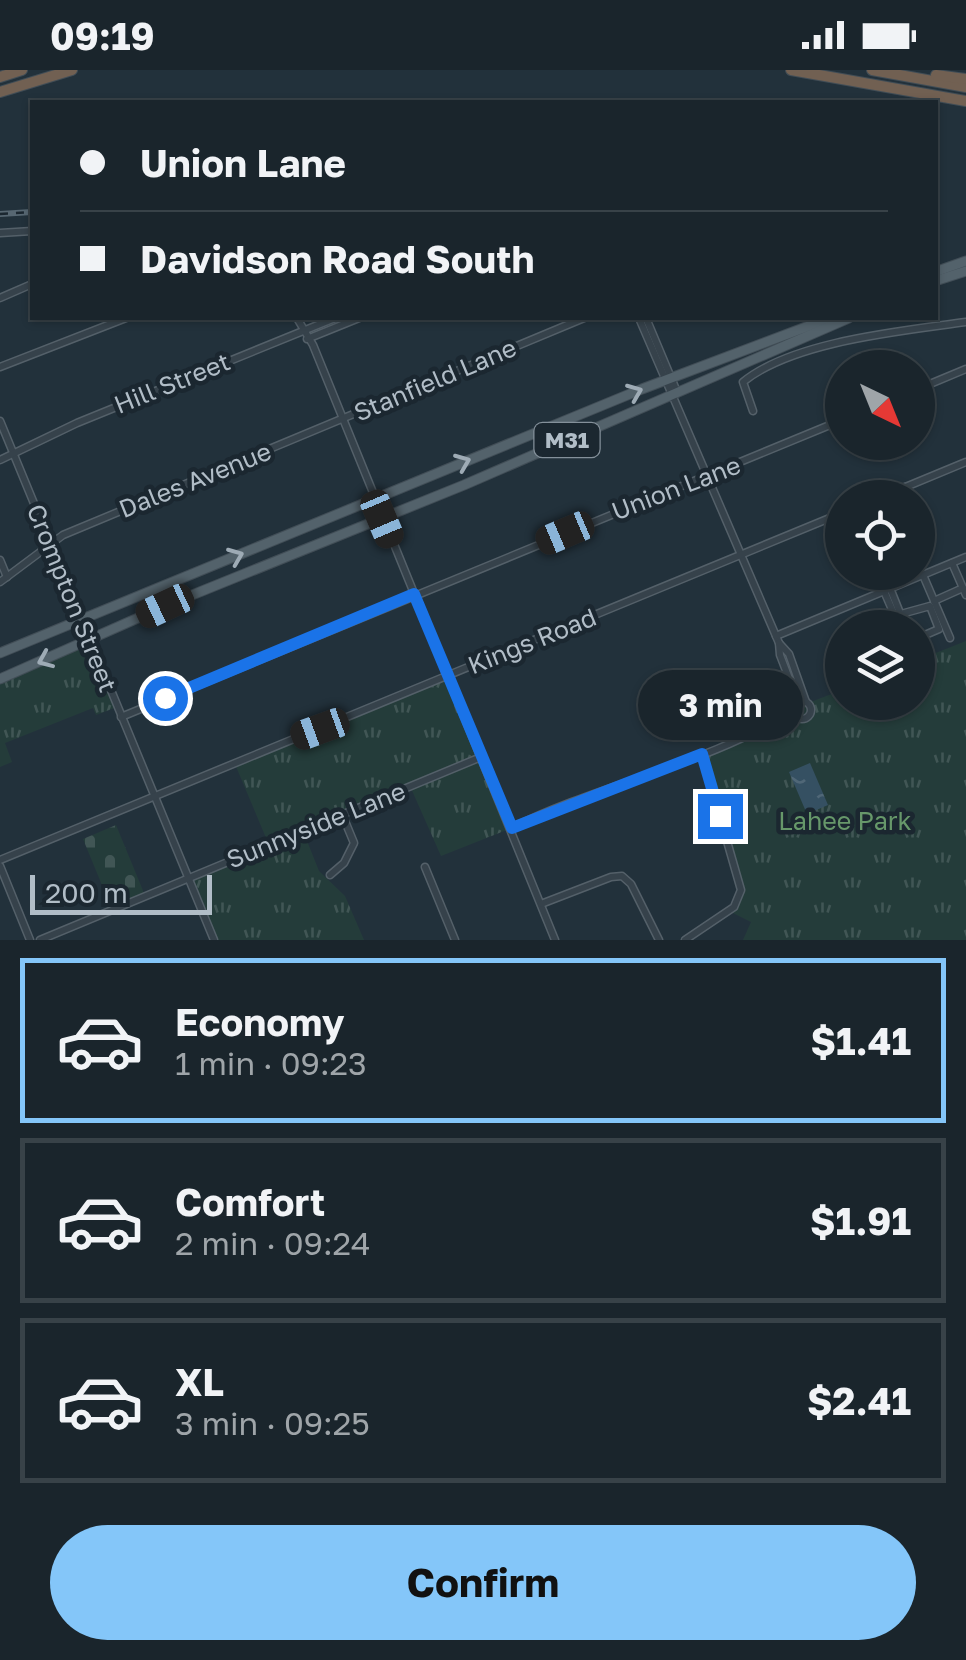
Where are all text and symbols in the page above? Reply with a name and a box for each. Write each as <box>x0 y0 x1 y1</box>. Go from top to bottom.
text: 09:19 <box>50 13 155 58</box>
text: Union Lane <box>140 140 346 185</box>
text: Davidson Road South <box>140 236 534 281</box>
street label: Stanfield Lane <box>349 331 521 428</box>
street label: Hill Street <box>109 345 234 420</box>
north arrow <box>825 350 935 460</box>
map controls <box>825 350 935 720</box>
one-way arrow <box>625 384 643 404</box>
road number: M31 <box>534 423 600 457</box>
street label: Dales Avenue <box>114 435 276 524</box>
street label: Union Lane <box>607 449 745 526</box>
one-way arrow <box>454 454 471 474</box>
button: locate <box>825 480 935 590</box>
car <box>356 486 408 552</box>
street label: Crompton Street <box>21 499 124 696</box>
car <box>532 507 598 559</box>
one-way arrow <box>227 548 244 568</box>
car <box>131 580 199 632</box>
street label: Kings Road <box>463 601 600 680</box>
button: layers <box>825 610 935 720</box>
one-way arrow <box>37 648 55 668</box>
callout: 3 min <box>638 671 802 741</box>
route start <box>143 676 188 721</box>
text: 3 min <box>679 686 762 724</box>
car <box>287 705 353 753</box>
street label: Sunnyside Lane <box>222 775 410 874</box>
route end <box>698 794 743 839</box>
park label: Lahee Park <box>778 805 912 836</box>
scale bar <box>30 870 212 914</box>
text: 200 m <box>45 876 128 909</box>
icon: car <box>55 996 145 1086</box>
text: Economy <box>175 999 344 1044</box>
text: $1.41 <box>810 1018 911 1063</box>
text: 1 min · 09:23 <box>175 1044 367 1082</box>
icon: car <box>55 1176 145 1266</box>
text: Comfort <box>175 1179 325 1224</box>
text: $1.91 <box>810 1198 911 1243</box>
text: 2 min · 09:24 <box>175 1224 371 1262</box>
icon: car <box>55 1356 145 1446</box>
text: XL <box>175 1359 224 1404</box>
text: $2.41 <box>807 1378 911 1423</box>
text: 3 min · 09:25 <box>175 1404 370 1442</box>
button: Confirm <box>50 1525 916 1640</box>

